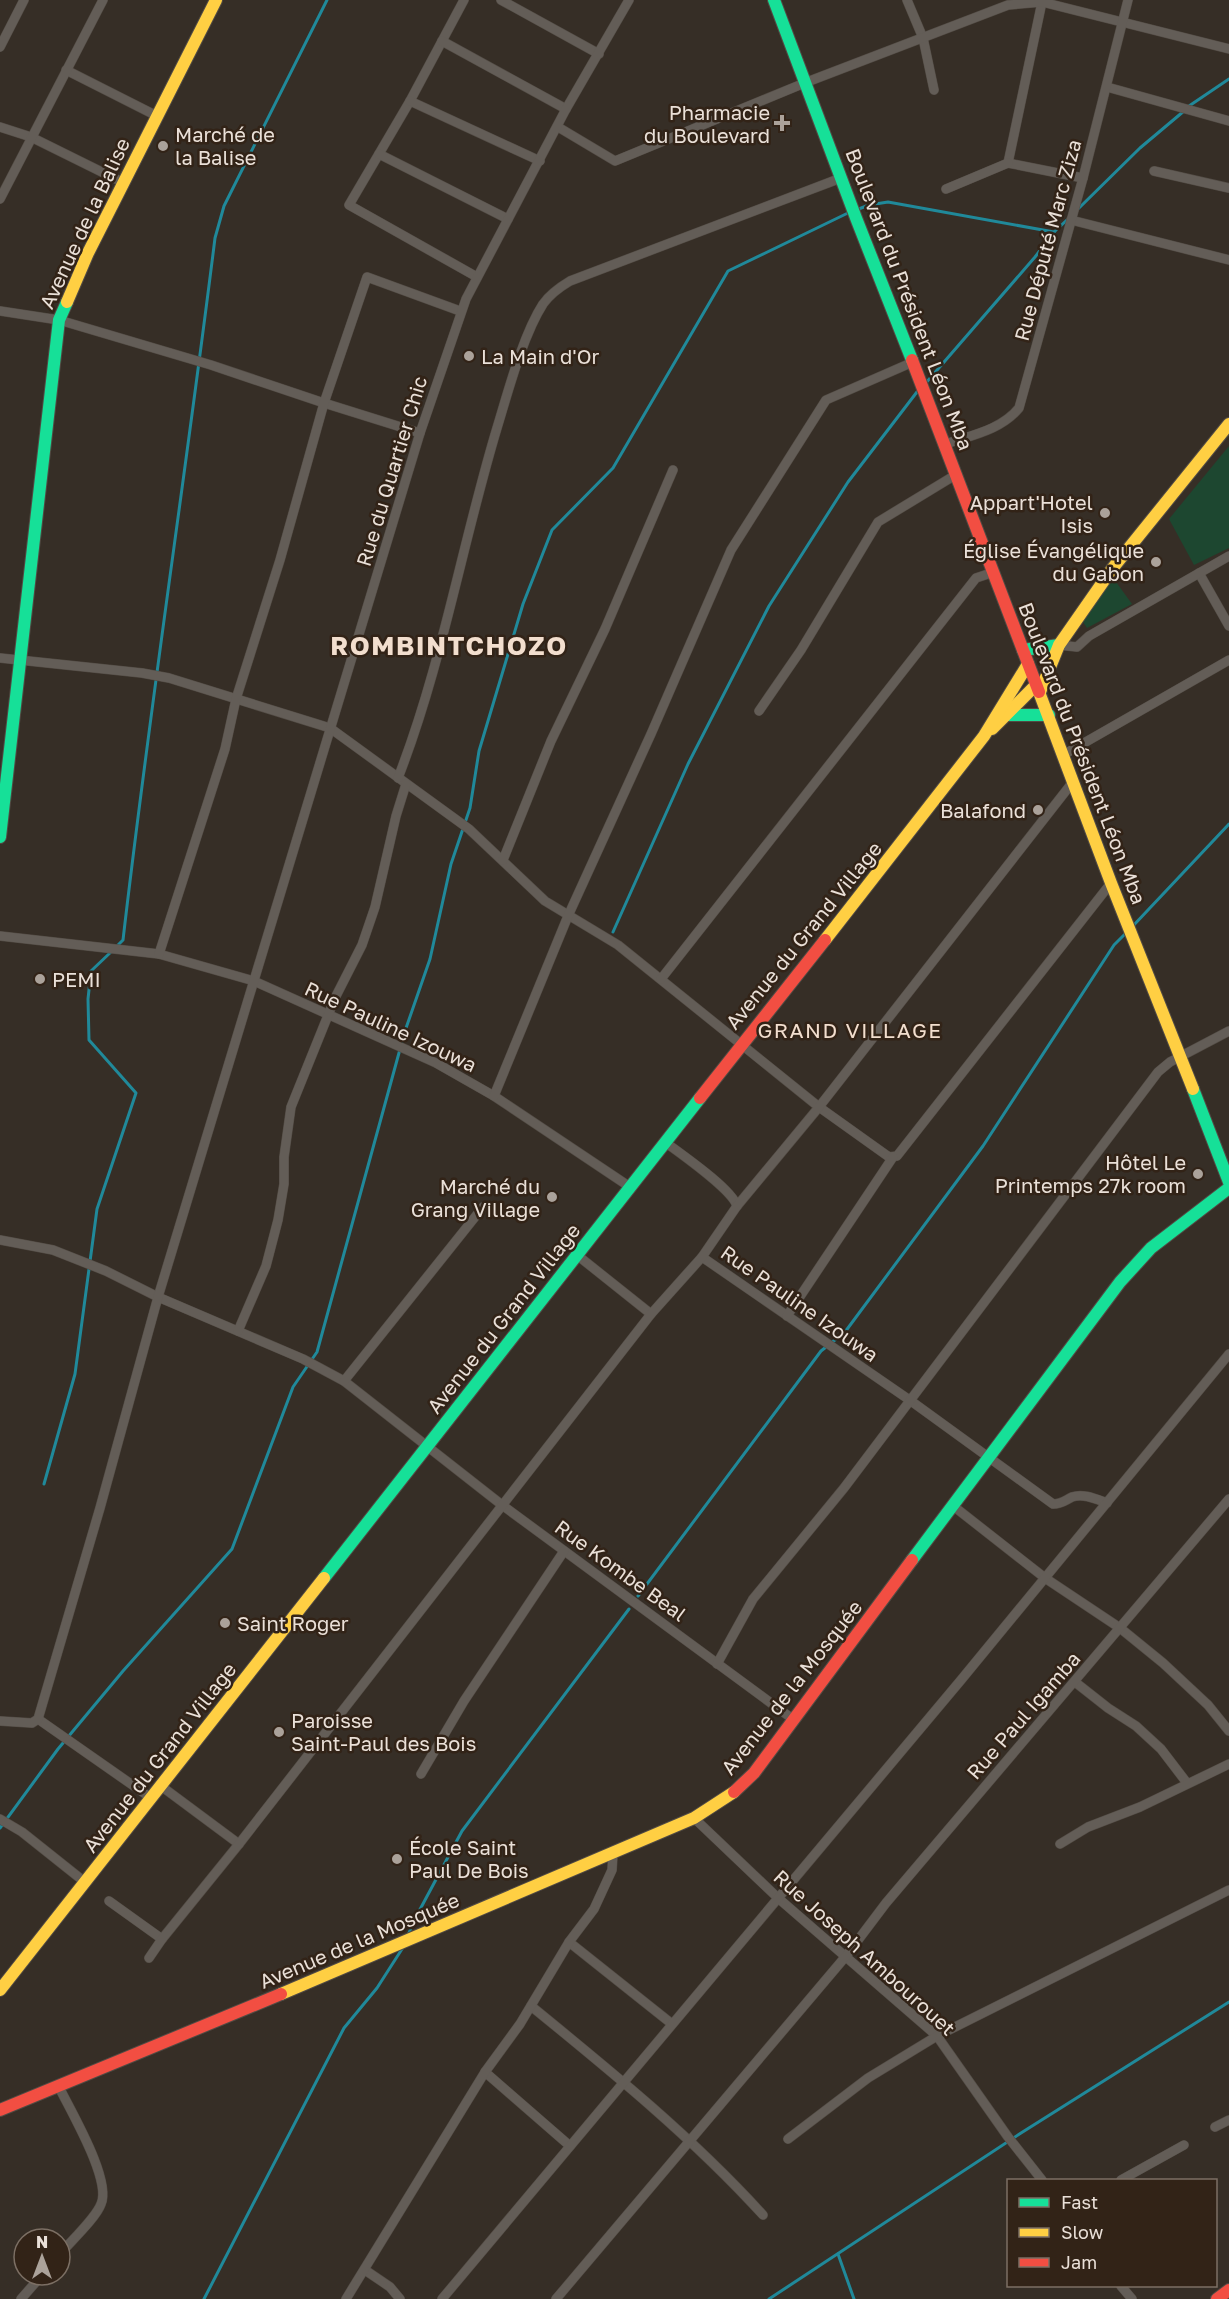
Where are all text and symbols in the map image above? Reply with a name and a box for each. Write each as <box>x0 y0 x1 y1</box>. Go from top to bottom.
place label: Pharmacie du Boulevard <box>644 100 770 147</box>
marker: Pharmacie du Boulevard <box>775 116 789 130</box>
place label: Marché de la Balise <box>175 122 275 169</box>
street label: Avenue de la Balise <box>34 134 134 312</box>
street label: Rue Député Marc Ziza <box>1009 137 1085 343</box>
marker: Marché de la Balise <box>156 139 170 153</box>
street label: Boulevard du Président Léon Mba <box>841 145 979 453</box>
place label: La Main d'Or <box>481 344 600 368</box>
marker: La Main d'Or <box>462 349 476 363</box>
street label: Rue du Quartier Chic <box>351 373 431 569</box>
place label: Appart'Hotel Isis <box>970 490 1093 537</box>
marker: Appart'Hotel Isis <box>1098 506 1112 520</box>
place label: Église Évangélique du Gabon <box>963 538 1144 585</box>
marker: Église Évangélique du Gabon <box>1149 555 1163 569</box>
street label: Boulevard du Président Léon Mba <box>1014 599 1152 907</box>
district label: ROMBINTCHOZO <box>330 630 568 661</box>
place label: Balafond <box>940 798 1026 822</box>
marker: Balafond <box>1031 803 1045 817</box>
street label: Avenue du Grand Village <box>720 836 886 1034</box>
place label: PEMI <box>52 967 101 991</box>
marker: PEMI <box>33 972 47 986</box>
street label: Rue Pauline Izouwa <box>301 976 481 1076</box>
district label: GRAND VILLAGE <box>757 1017 943 1043</box>
place label: Hôtel Le Printemps 27k room <box>995 1150 1186 1197</box>
marker: Hôtel Le Printemps 27k room <box>1191 1167 1205 1181</box>
place label: Marché du Grang Village <box>411 1174 540 1221</box>
marker: Marché du Grang Village <box>545 1190 559 1204</box>
street label: Avenue du Grand Village <box>421 1218 585 1418</box>
street label: Rue Pauline Izouwa <box>717 1240 883 1366</box>
street label: Rue Kombe Beal <box>551 1514 691 1626</box>
street label: Avenue de la Mosquée <box>715 1595 867 1779</box>
place label: Saint Roger <box>237 1611 349 1635</box>
marker: Saint Roger <box>218 1616 232 1630</box>
street label: Rue Paul Igamba <box>961 1646 1085 1784</box>
street label: Avenue du Grand Village <box>77 1657 241 1857</box>
place label: Paroisse Saint-Paul des Bois <box>291 1708 476 1755</box>
marker: Paroisse Saint-Paul des Bois <box>272 1725 286 1739</box>
place label: École Saint Paul De Bois <box>409 1835 529 1882</box>
marker: École Saint Paul De Bois <box>390 1852 404 1866</box>
street label: Rue Joseph Ambourouet <box>769 1864 961 2040</box>
street label: Avenue de la Mosquée <box>256 1887 462 1993</box>
legend <box>1007 2179 1217 2287</box>
text: Fast <box>1061 2191 1098 2213</box>
text: Slow <box>1061 2221 1104 2243</box>
north arrow <box>12 2227 72 2287</box>
text: N <box>36 2232 48 2252</box>
text: Jam <box>1061 2251 1097 2273</box>

